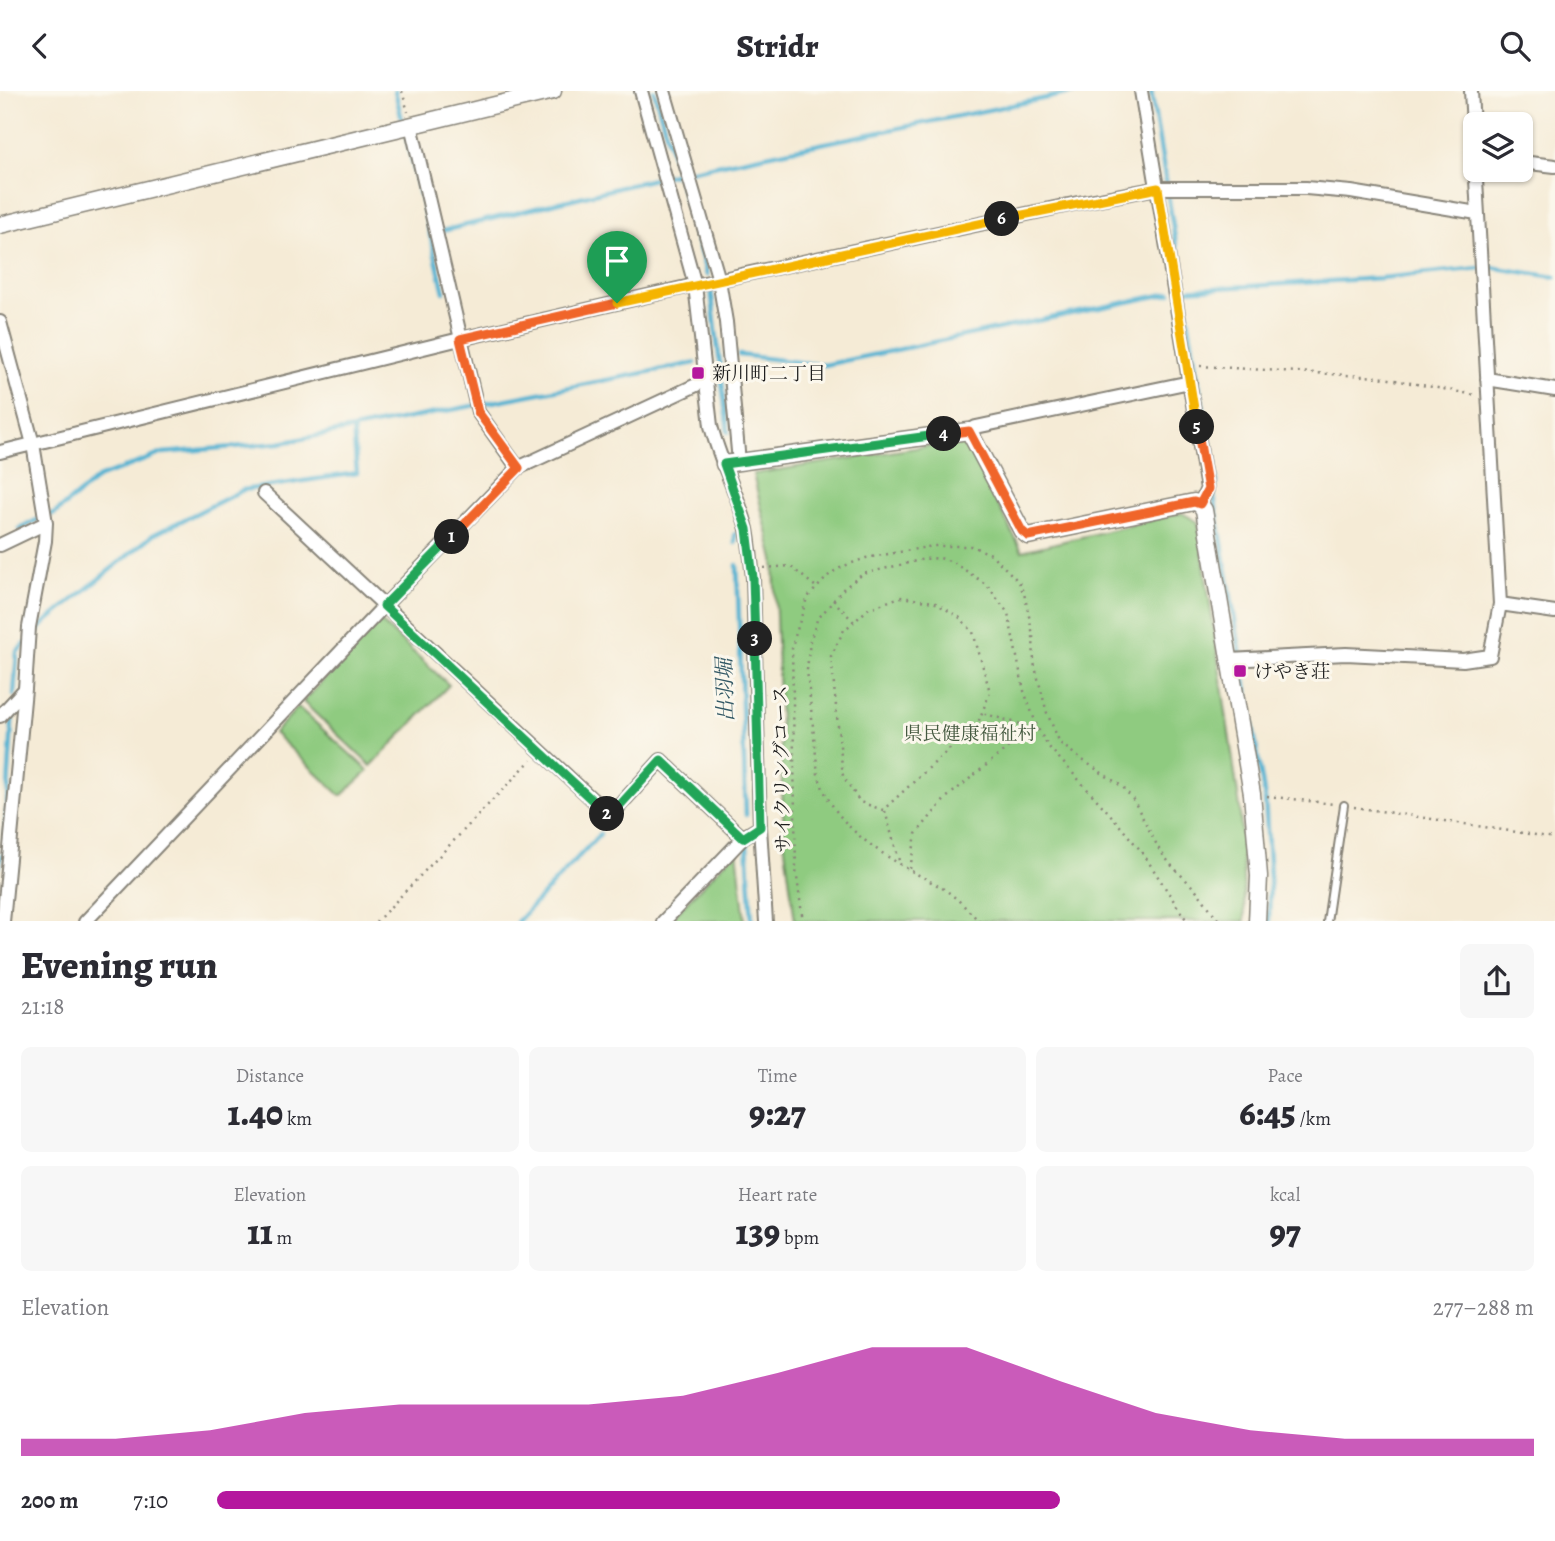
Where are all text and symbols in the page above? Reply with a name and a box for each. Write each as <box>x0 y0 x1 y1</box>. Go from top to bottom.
text: Stridr <box>736 24 819 68</box>
icon: back <box>21 27 59 65</box>
icon: search <box>1496 27 1534 65</box>
map controls <box>1463 112 1533 182</box>
button: layers <box>1463 112 1533 182</box>
pin: 6 <box>984 201 1020 237</box>
text: 6 <box>997 205 1006 231</box>
pin <box>587 231 647 303</box>
icon: arrive <box>598 242 636 280</box>
place label: 新川町二丁目 <box>712 361 826 387</box>
marker: 新川町二丁目 <box>690 365 706 381</box>
pin: 5 <box>1180 409 1214 445</box>
text: 5 <box>1192 413 1201 439</box>
pin: 4 <box>926 417 962 451</box>
text: 4 <box>939 420 948 446</box>
pin: 1 <box>434 519 470 555</box>
text: 1 <box>448 523 455 549</box>
pin: 3 <box>738 621 772 657</box>
text: 3 <box>750 625 759 651</box>
water label: 出羽堀 <box>710 655 740 722</box>
place label: けやき荘 <box>1254 659 1330 685</box>
marker: けやき荘 <box>1232 663 1248 679</box>
street label: サイクリングコース <box>768 685 796 853</box>
park label: 県民健康福祉村 <box>903 721 1037 747</box>
pin: 2 <box>590 797 624 831</box>
text: 2 <box>602 800 611 826</box>
text: Evening run <box>21 939 218 991</box>
button: share <box>1460 944 1534 1018</box>
text: 21:18 <box>21 991 64 1022</box>
text: Distance <box>236 1063 304 1089</box>
text: Time <box>758 1063 797 1089</box>
text: Pace <box>1268 1063 1303 1089</box>
text: 1.40 <box>227 1089 283 1137</box>
text: 9:27 <box>749 1089 806 1137</box>
text: 6:45 <box>1239 1089 1296 1137</box>
text: km <box>283 1106 312 1132</box>
text: /km <box>1296 1106 1331 1132</box>
text: Elevation <box>233 1182 306 1208</box>
text: Heart rate <box>738 1182 817 1208</box>
text: kcal <box>1270 1182 1300 1208</box>
text: 11 <box>247 1208 273 1256</box>
text: 139 <box>736 1208 780 1256</box>
text: 97 <box>1269 1208 1301 1256</box>
text: m <box>273 1225 292 1251</box>
text: bpm <box>780 1225 819 1251</box>
text: Elevation <box>21 1292 109 1323</box>
text: 277–288 m <box>1433 1292 1534 1323</box>
text: 200 m <box>21 1485 79 1516</box>
text: 7:10 <box>133 1485 168 1516</box>

